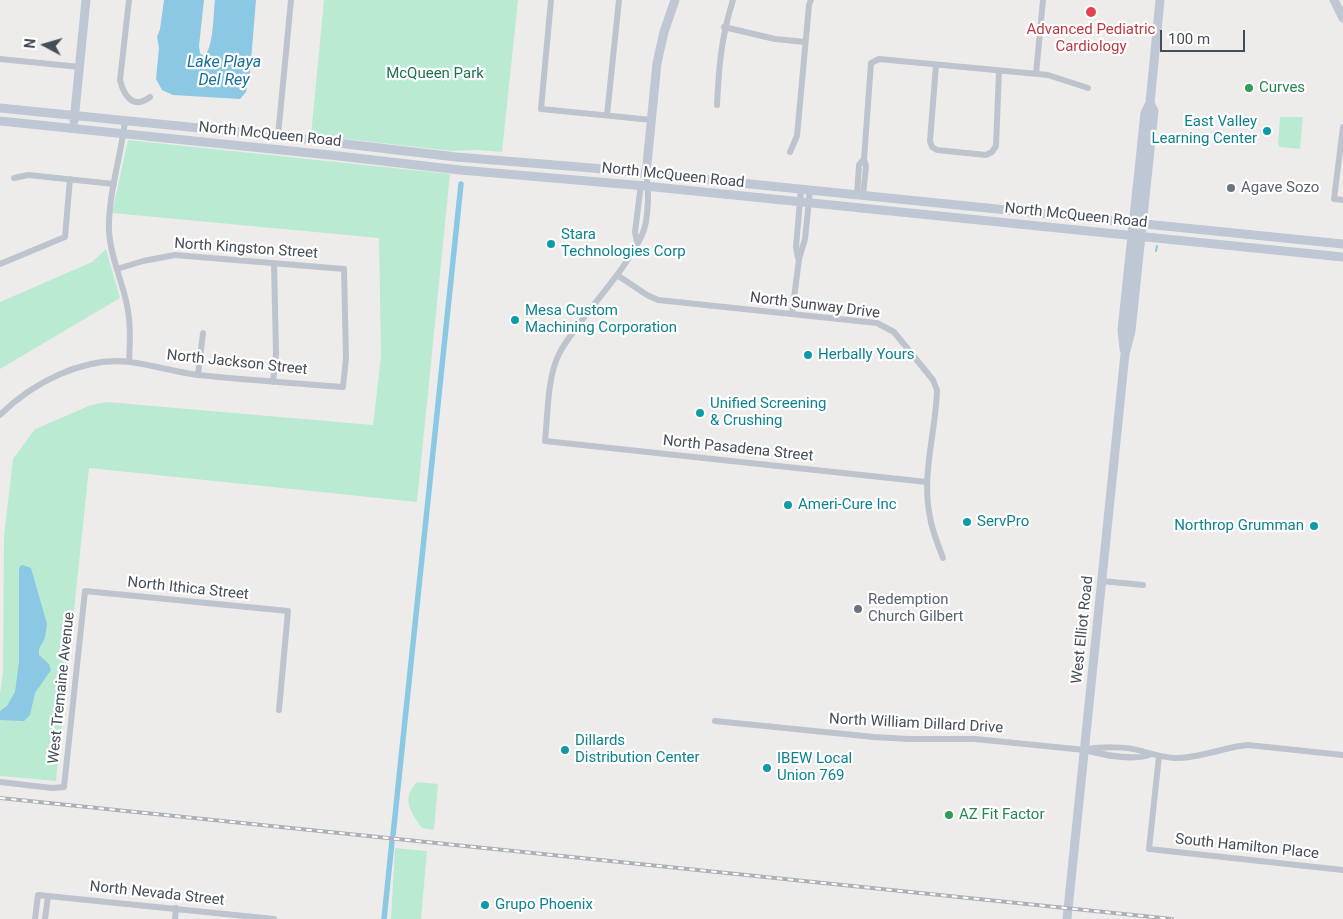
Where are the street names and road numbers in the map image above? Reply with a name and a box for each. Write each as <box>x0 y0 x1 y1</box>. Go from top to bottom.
street label: North McQueen Road <box>198 119 342 151</box>
street label: North McQueen Road <box>601 160 745 192</box>
street label: North McQueen Road <box>1004 200 1148 232</box>
street label: North Kingston Street <box>174 235 318 263</box>
street label: North Sunway Drive <box>749 289 881 323</box>
street label: North Jackson Street <box>166 347 308 379</box>
street label: North Pasadena Street <box>662 432 814 466</box>
street label: North Ithica Street <box>126 574 250 604</box>
street label: West Elliot Road <box>1068 575 1098 685</box>
street label: West Tremaine Avenue <box>45 611 79 765</box>
street label: North William Dillard Drive <box>829 710 1003 738</box>
street label: South Hamilton Place <box>1174 831 1320 863</box>
street label: North Nevada Street <box>89 878 225 910</box>

